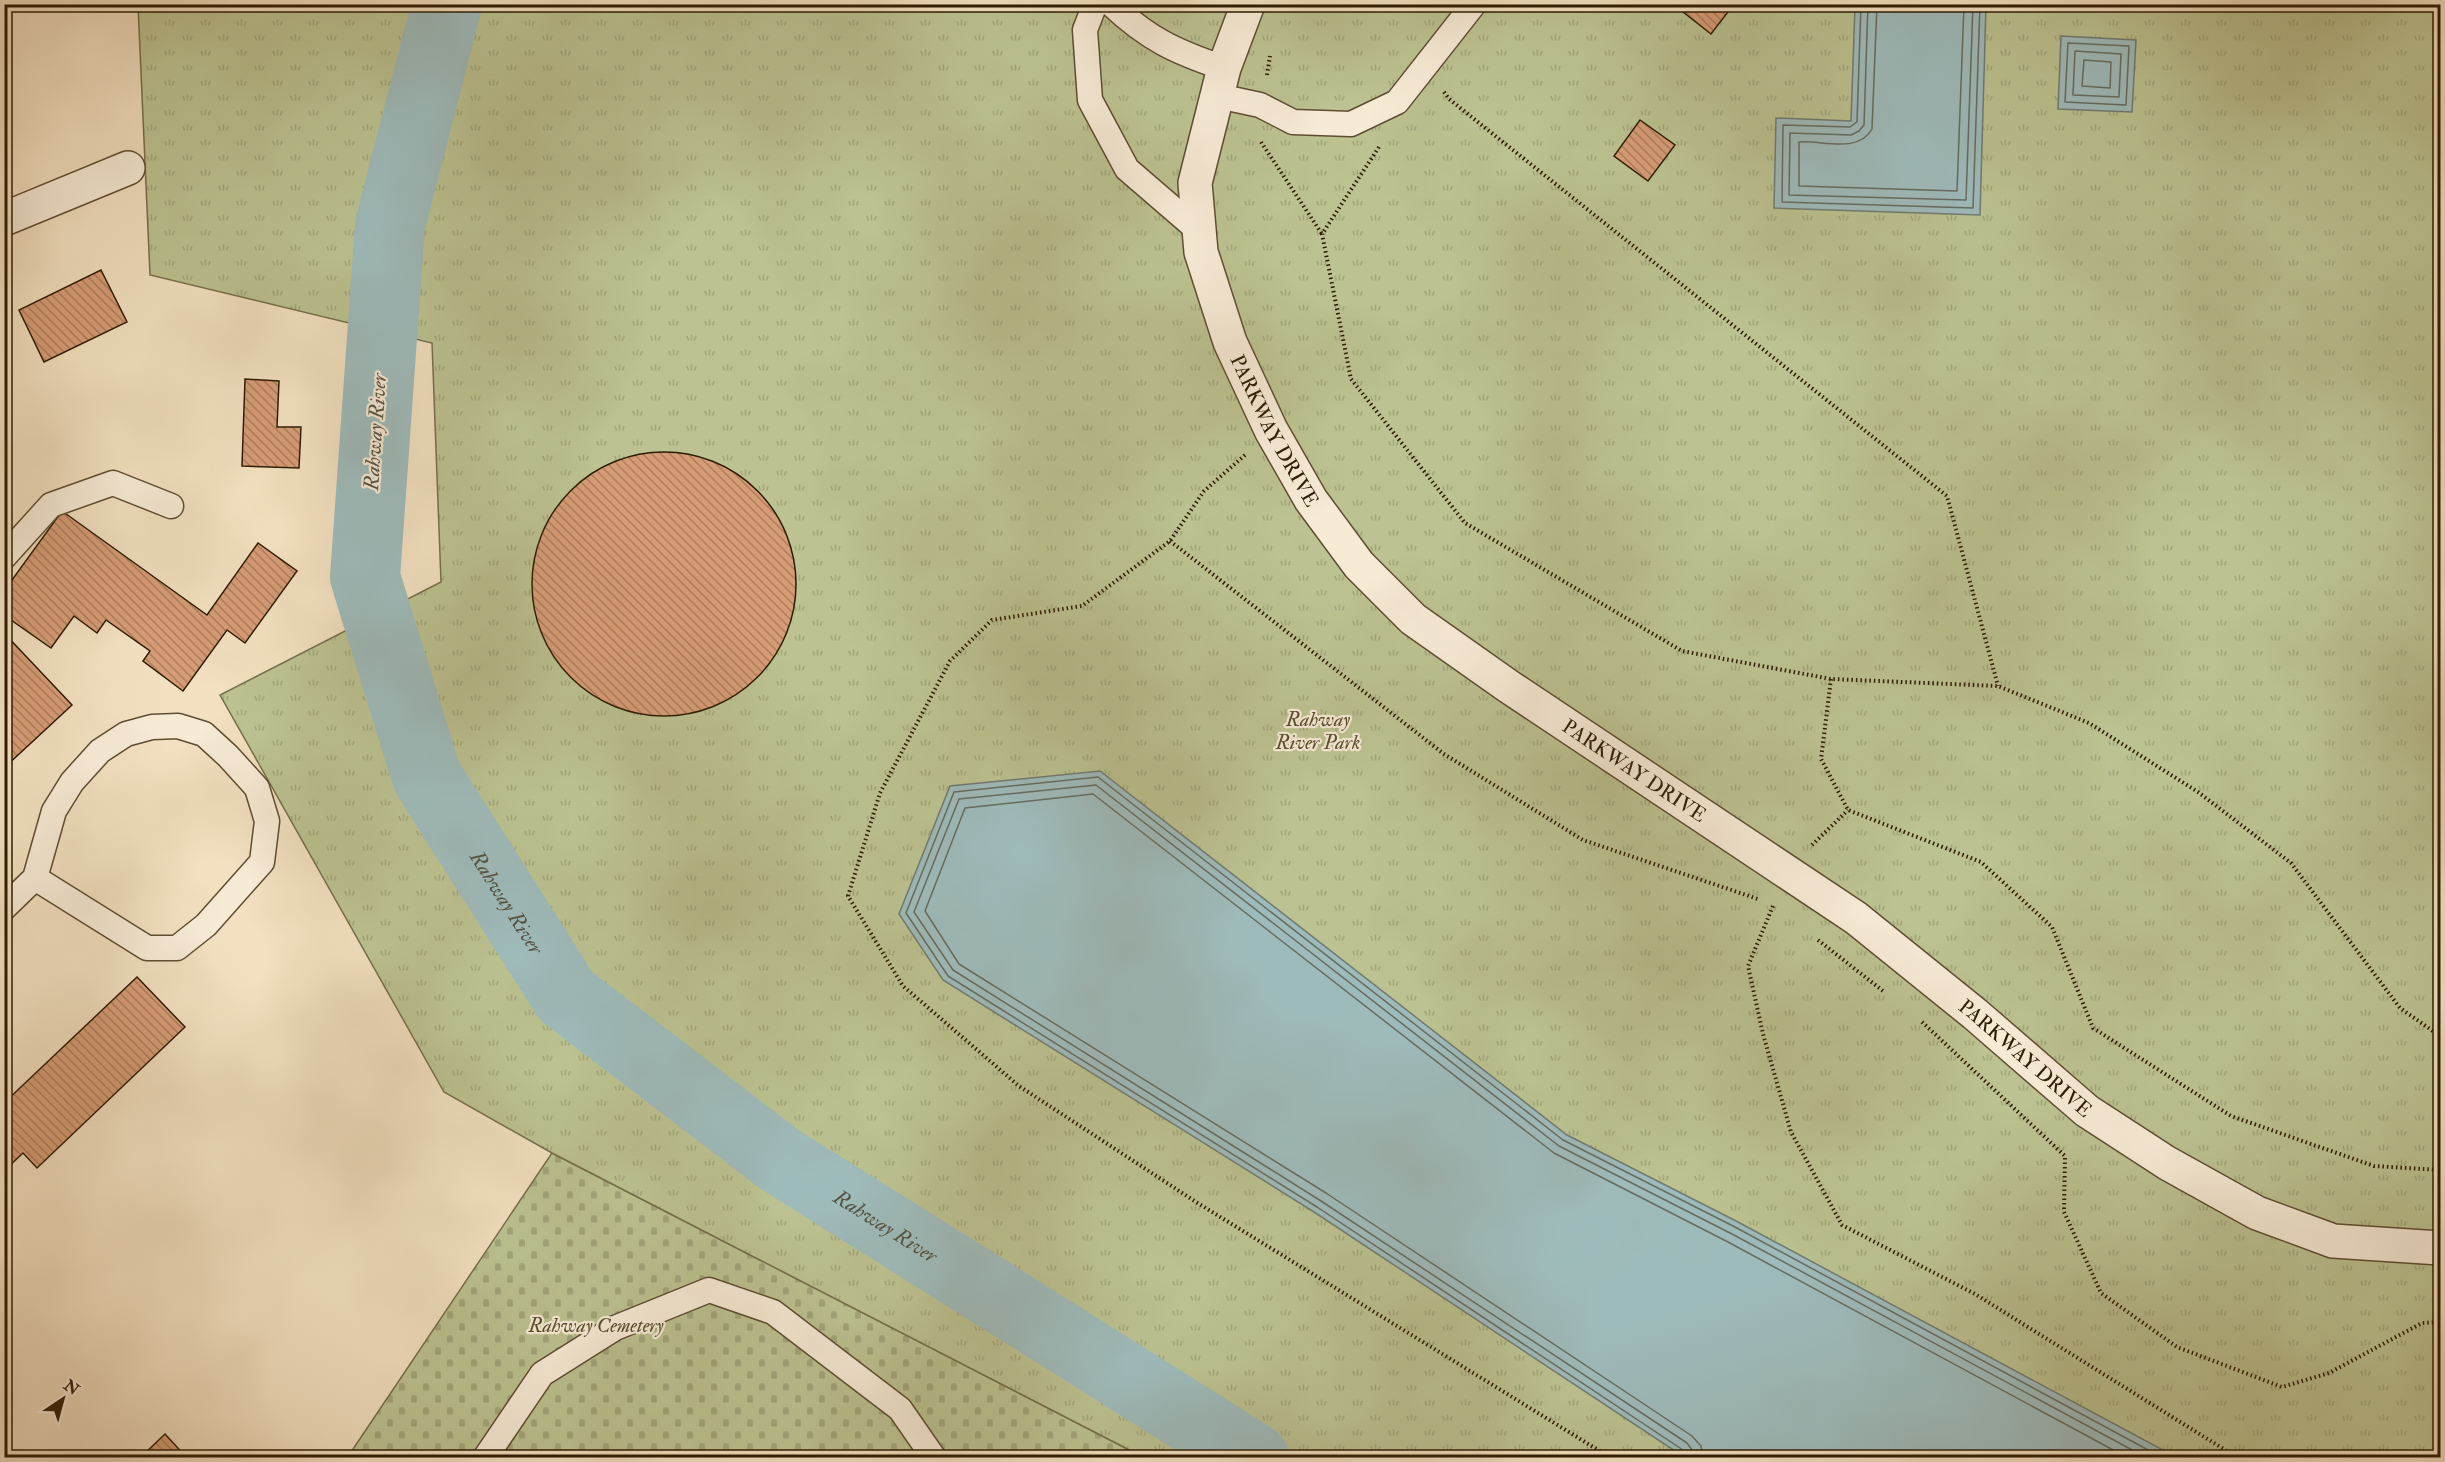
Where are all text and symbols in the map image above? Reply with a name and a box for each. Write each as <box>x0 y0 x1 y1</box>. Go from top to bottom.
street label: PARKWAY DRIVE <box>1225 351 1324 511</box>
water label: Rahway River <box>358 371 393 493</box>
park label: Rahway River Park <box>1275 707 1360 755</box>
street label: PARKWAY DRIVE <box>1557 714 1711 828</box>
water label: Rahway River <box>463 845 550 961</box>
street label: PARKWAY DRIVE <box>1954 994 2097 1123</box>
water label: Rahway River <box>827 1183 943 1270</box>
park label: Rahway Cemetery <box>527 1313 664 1338</box>
north arrow <box>33 1369 93 1429</box>
text: N <box>59 1375 83 1400</box>

